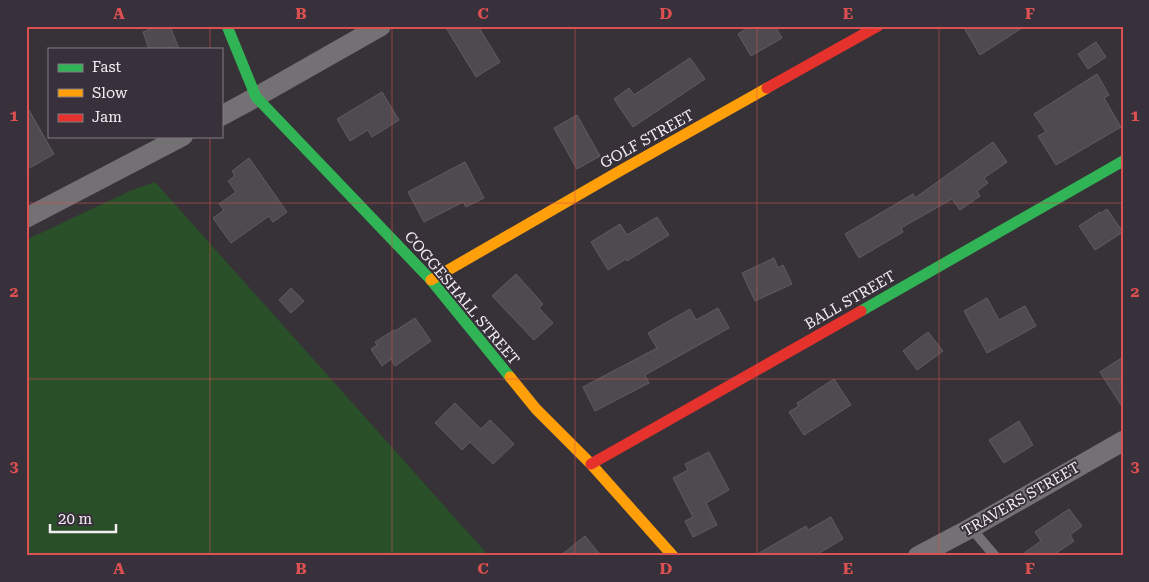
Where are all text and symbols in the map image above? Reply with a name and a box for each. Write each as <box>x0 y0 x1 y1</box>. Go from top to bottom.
text: A <box>113 4 125 23</box>
text: B <box>295 4 307 23</box>
text: C <box>477 4 489 23</box>
text: D <box>660 4 673 23</box>
text: E <box>843 4 853 23</box>
text: F <box>1025 4 1035 23</box>
legend <box>48 48 222 138</box>
text: Fast <box>92 58 122 76</box>
text: Slow <box>92 84 128 102</box>
text: 1 <box>10 106 19 125</box>
street label: GOLF STREET <box>597 106 697 172</box>
text: 1 <box>1131 106 1140 125</box>
text: Jam <box>92 108 122 126</box>
street label: COGGESHALL STREET <box>401 227 523 369</box>
street label: BALL STREET <box>802 267 898 333</box>
text: 2 <box>10 282 19 301</box>
text: 2 <box>1131 282 1140 301</box>
text: 3 <box>10 457 19 476</box>
text: 3 <box>1131 457 1140 476</box>
street label: TRAVERS STREET <box>959 458 1083 540</box>
scale bar <box>50 502 116 534</box>
text: 20 m <box>58 510 93 528</box>
text: A <box>113 559 125 578</box>
text: B <box>295 559 307 578</box>
text: C <box>477 559 489 578</box>
text: D <box>660 559 673 578</box>
text: E <box>843 559 853 578</box>
text: F <box>1025 559 1035 578</box>

